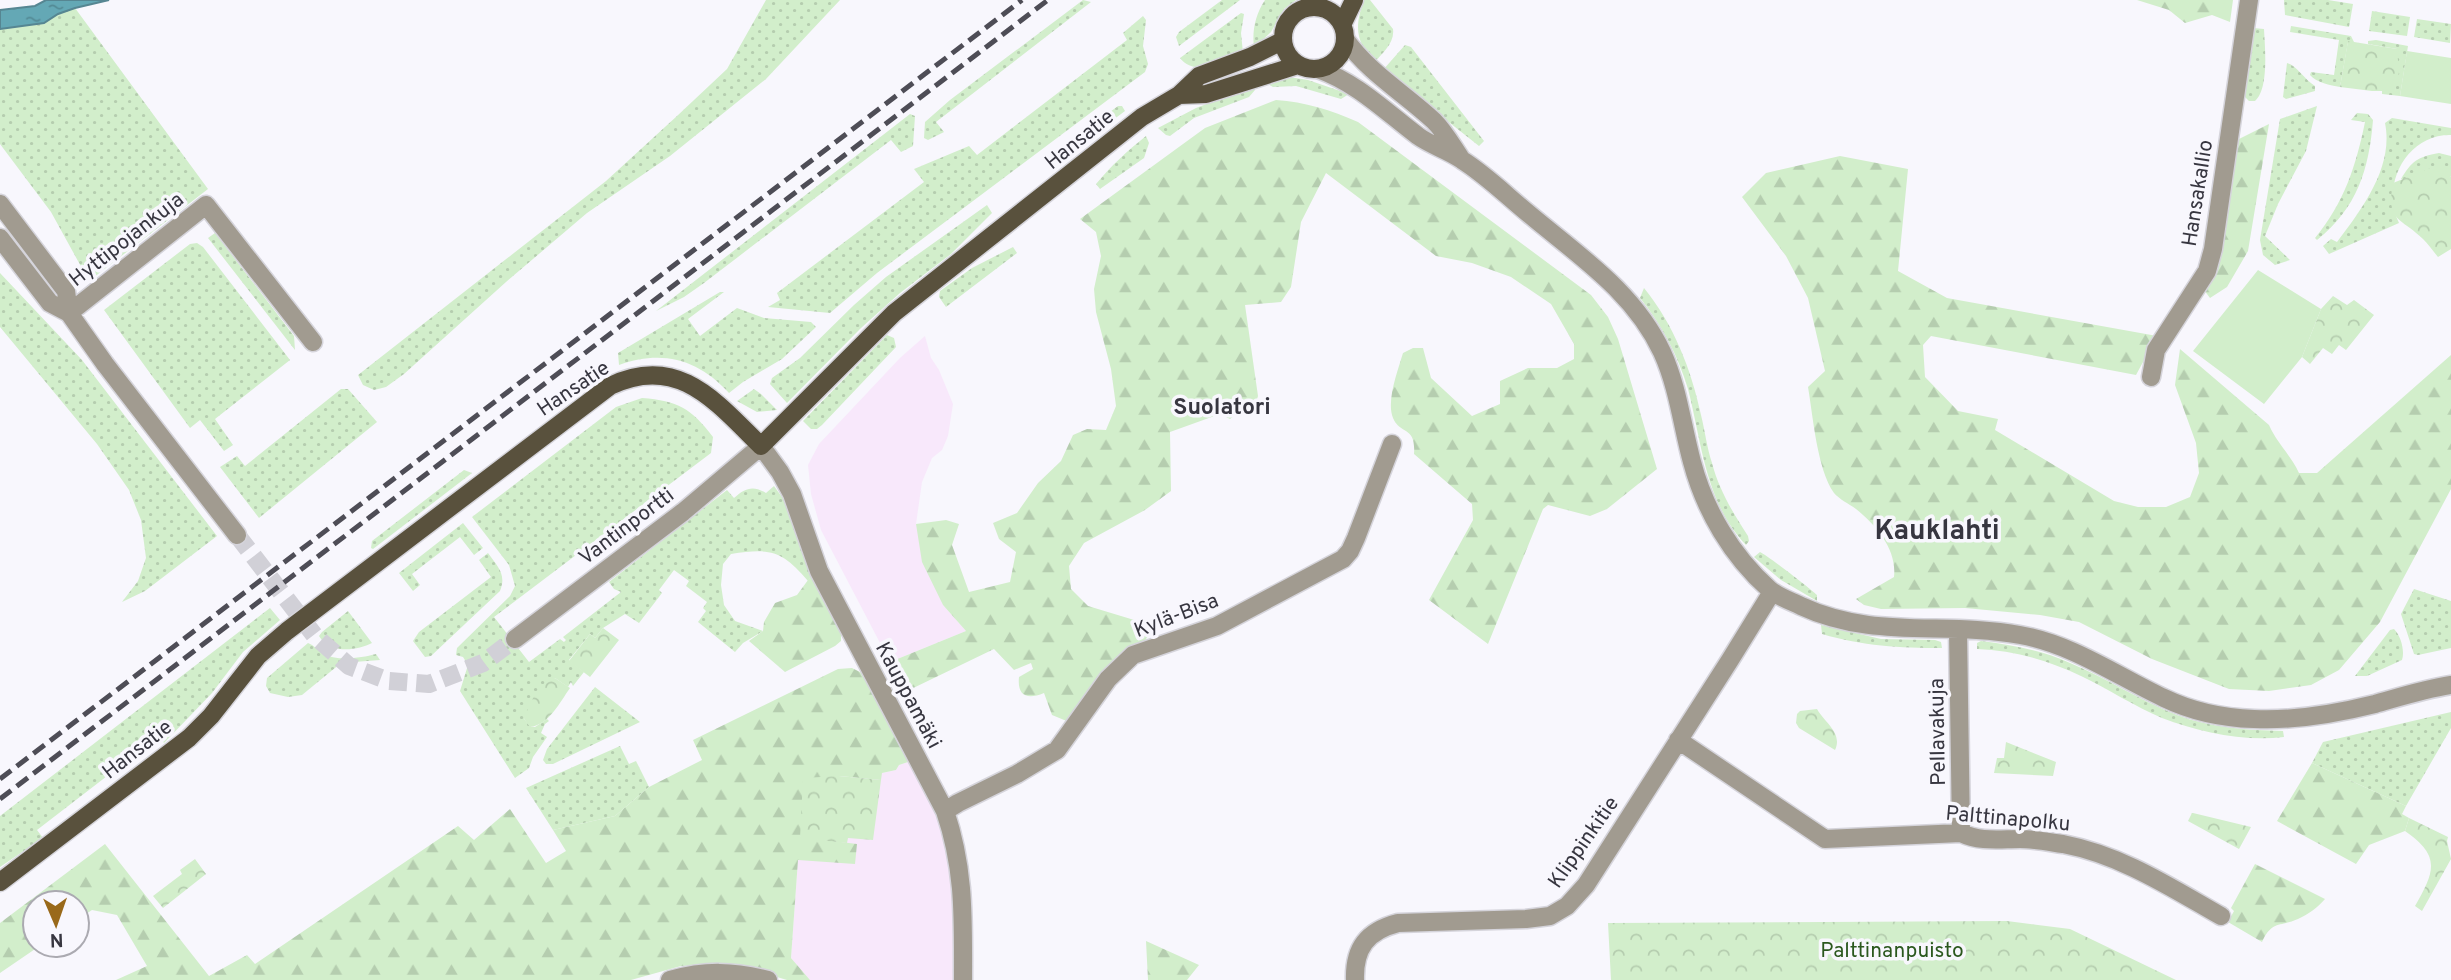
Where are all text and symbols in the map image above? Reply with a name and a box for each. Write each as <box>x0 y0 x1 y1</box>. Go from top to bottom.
street label: Hansatie <box>1040 104 1120 176</box>
street label: Hansakallio <box>2177 138 2220 248</box>
street label: Hyttipojankuja <box>64 187 190 294</box>
street label: Hansatie <box>532 355 615 423</box>
district label: Suolatori <box>1173 394 1271 423</box>
street label: Vantinportti <box>574 482 680 572</box>
district label: Kauklahti <box>1874 514 2000 550</box>
street label: Kylä-Bisa <box>1130 588 1223 645</box>
street label: Kauppamäki <box>868 638 947 754</box>
street label: Pellavakuja <box>1924 678 1953 786</box>
street label: Hansatie <box>97 714 178 786</box>
street label: Klippinkitie <box>1543 792 1626 894</box>
street label: Palttinapolku <box>1944 801 2071 838</box>
north arrow <box>21 889 91 959</box>
text: N <box>49 927 64 951</box>
park label: Palttinanpuisto <box>1820 938 1964 965</box>

